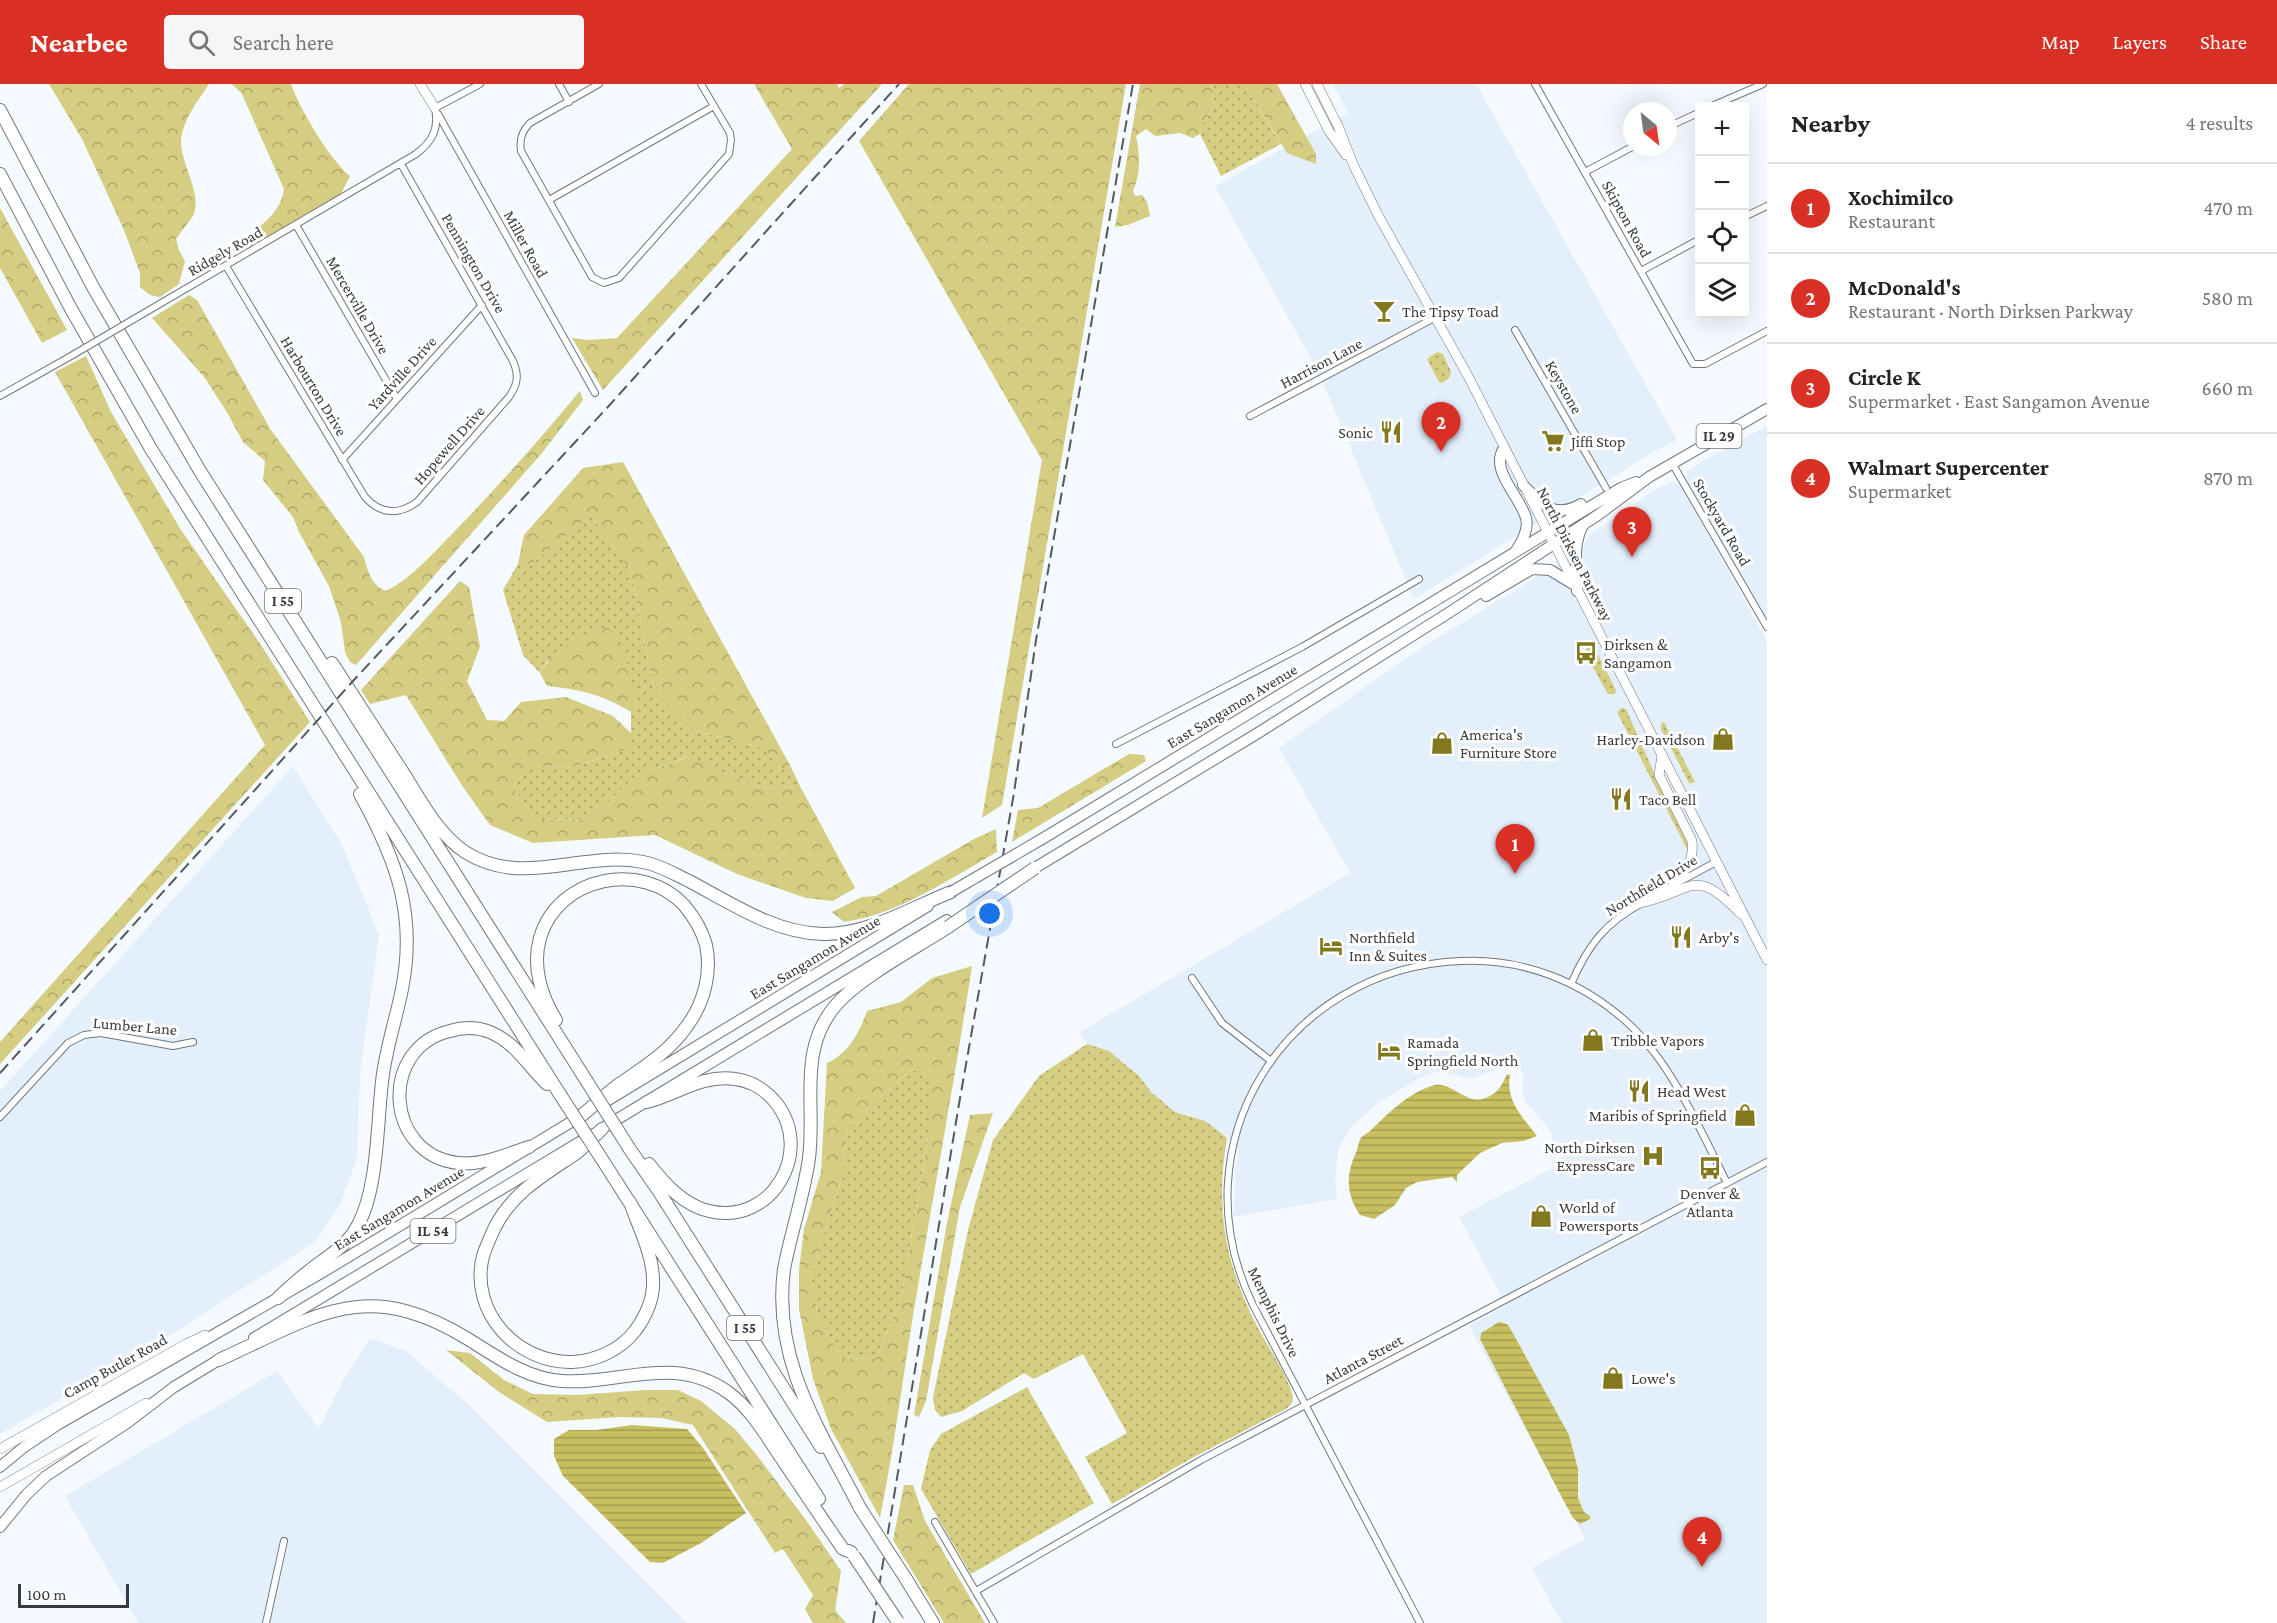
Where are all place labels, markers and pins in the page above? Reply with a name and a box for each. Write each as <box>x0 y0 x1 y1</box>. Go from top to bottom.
bar icon: The Tipsy Toad <box>1371 298 1397 324</box>
place label: The Tipsy Toad <box>1402 303 1500 321</box>
pin: 2 <box>1422 402 1460 452</box>
restaurant icon: Sonic <box>1378 419 1404 445</box>
place label: Sonic <box>1338 424 1373 441</box>
supermarket icon: Jiffi Stop <box>1540 428 1566 454</box>
place label: Jiffi Stop <box>1569 433 1625 451</box>
pin: 3 <box>1612 508 1652 557</box>
place label: Dirksen & Sangamon <box>1604 636 1672 672</box>
bus stop icon: Dirksen & Sangamon <box>1573 640 1599 666</box>
place label: America's Furniture Store <box>1460 726 1557 761</box>
shop icon: Harley-Davidson <box>1710 726 1736 752</box>
shop icon: America's Furniture Store <box>1429 730 1455 756</box>
place label: Harley-Davidson <box>1596 731 1705 749</box>
restaurant icon: Taco Bell <box>1608 786 1634 812</box>
place label: Taco Bell <box>1639 791 1696 808</box>
pin: 1 <box>1496 824 1534 874</box>
restaurant icon: Arby's <box>1668 924 1694 950</box>
place label: Northfield Inn & Suites <box>1349 929 1427 964</box>
place label: Arby's <box>1699 929 1739 947</box>
hotel icon: Northfield Inn & Suites <box>1318 933 1344 959</box>
shop icon: Tribble Vapors <box>1580 1027 1606 1053</box>
place label: Tribble Vapors <box>1611 1032 1704 1050</box>
place label: Ramada Springfield North <box>1407 1034 1519 1070</box>
hotel icon: Ramada Springfield North <box>1376 1038 1402 1064</box>
restaurant icon: Head West <box>1626 1078 1652 1104</box>
place label: Head West <box>1657 1083 1727 1100</box>
shop icon: Maribis of Springfield <box>1732 1102 1758 1128</box>
place label: Maribis of Springfield <box>1589 1107 1728 1125</box>
place label: North Dirksen ExpressCare <box>1544 1139 1635 1175</box>
hospital icon: North Dirksen ExpressCare <box>1640 1143 1666 1169</box>
bus stop icon: Denver & Atlanta <box>1697 1155 1723 1181</box>
place label: Denver & Atlanta <box>1680 1185 1741 1220</box>
place label: World of Powersports <box>1559 1199 1639 1235</box>
shop icon: World of Powersports <box>1528 1203 1554 1229</box>
shop icon: Lowe's <box>1600 1365 1626 1391</box>
place label: Lowe's <box>1631 1370 1675 1387</box>
pin: 4 <box>1682 1518 1722 1567</box>

